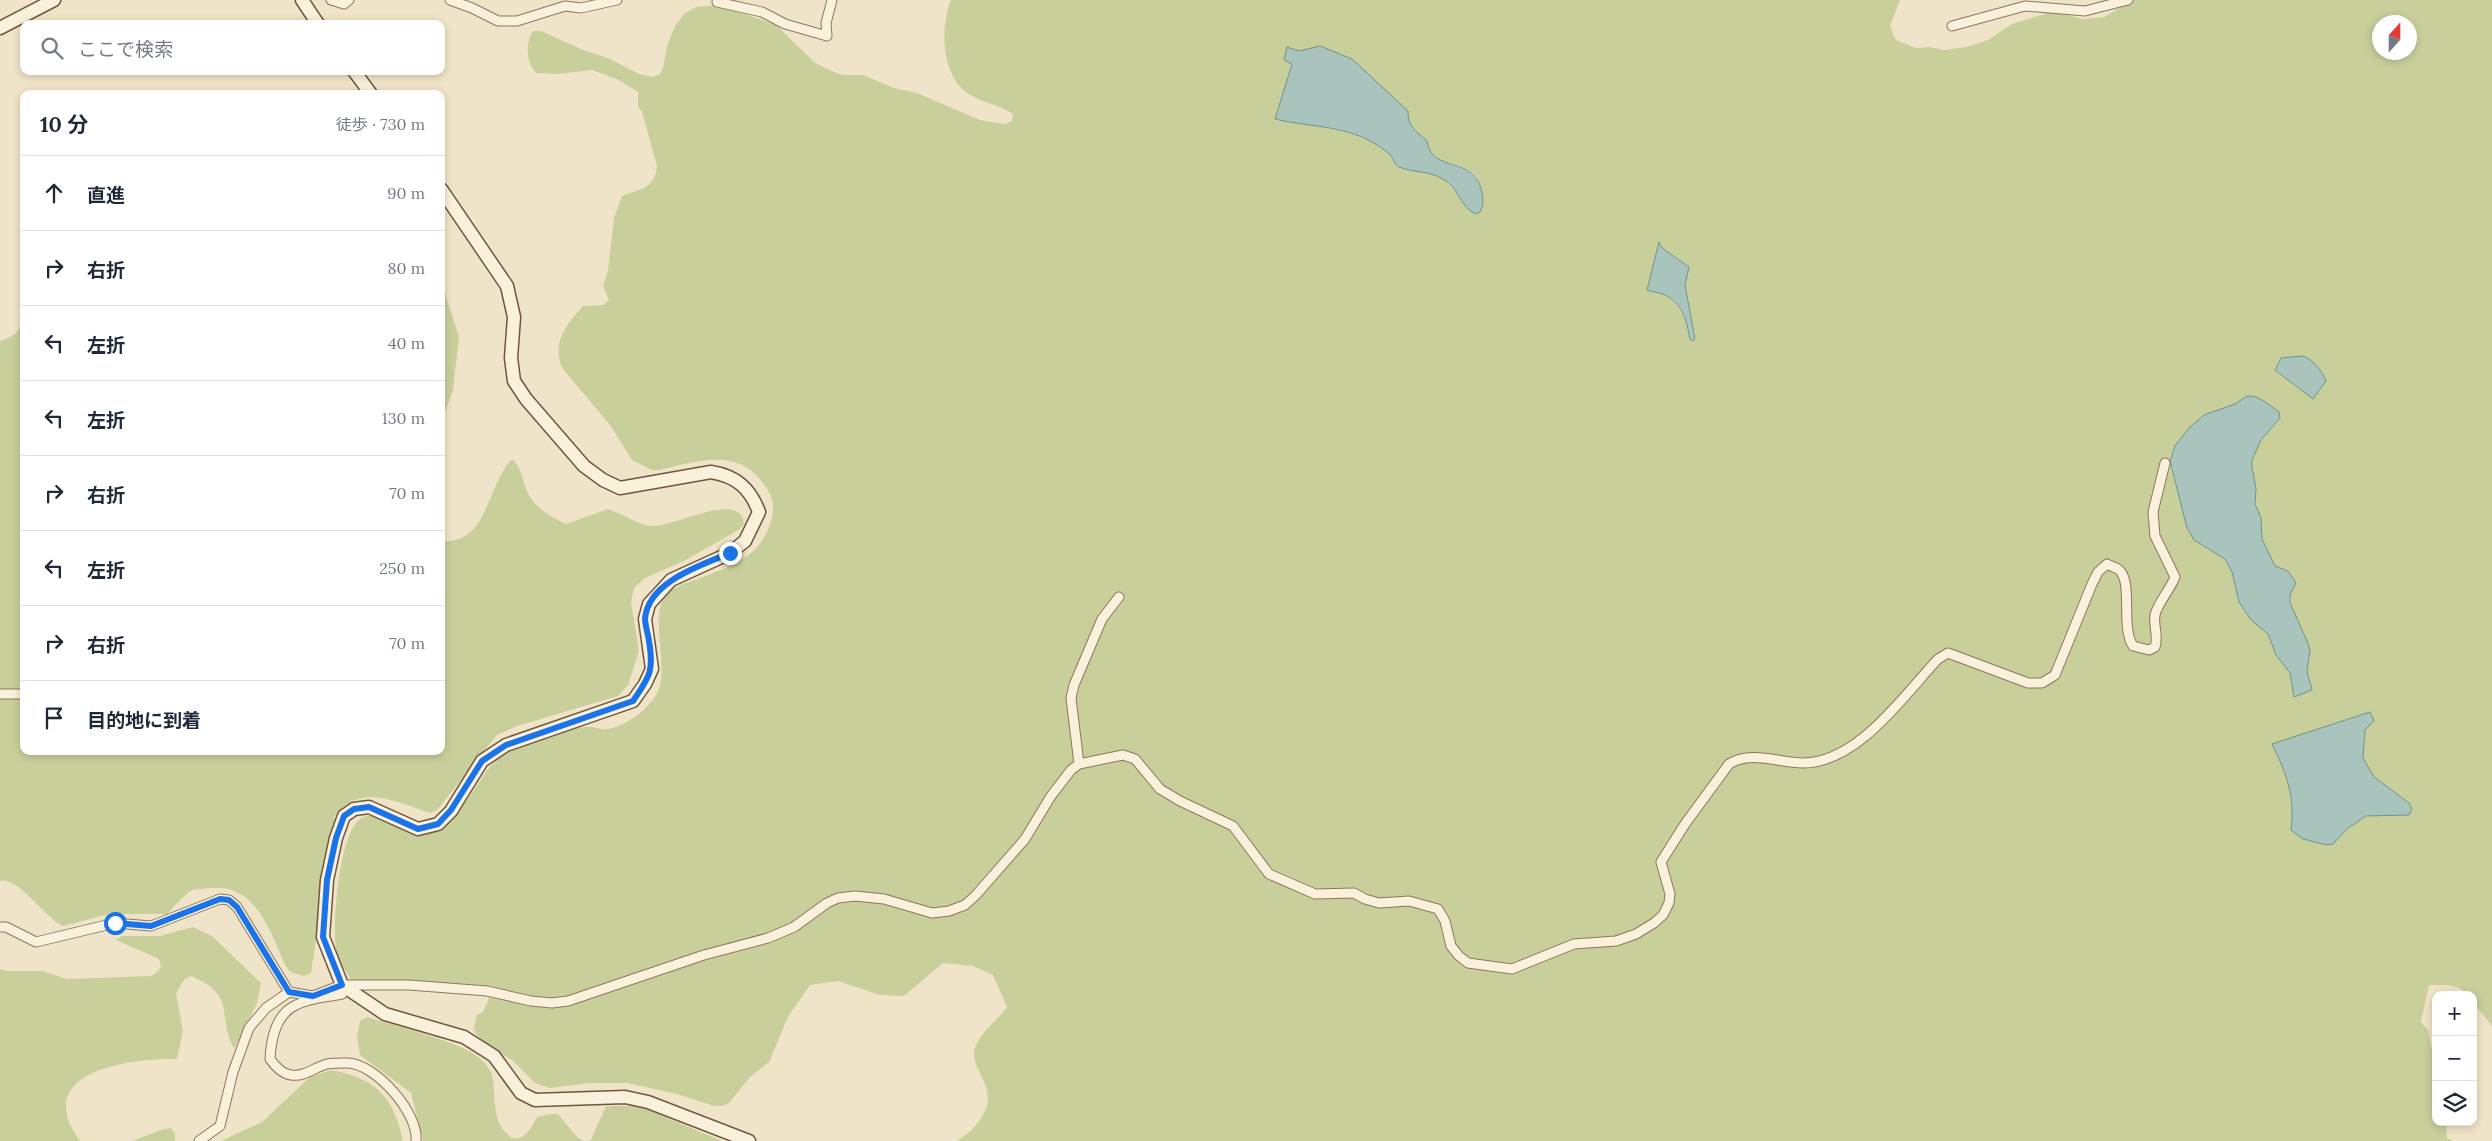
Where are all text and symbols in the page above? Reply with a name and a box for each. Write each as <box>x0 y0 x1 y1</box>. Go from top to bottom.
north arrow <box>2372 15 2417 60</box>
search box <box>20 20 445 75</box>
icon: search <box>38 34 66 62</box>
text: ここで検索 <box>78 37 173 61</box>
text: 10 分 <box>40 111 88 138</box>
text: 徒歩 · 730 m <box>336 114 425 134</box>
icon: ahead <box>40 179 68 207</box>
text: 直進 <box>87 183 125 207</box>
text: 90 m <box>387 183 425 203</box>
icon: right <box>40 254 68 282</box>
text: 右折 <box>87 258 125 282</box>
text: 80 m <box>388 258 425 278</box>
icon: left <box>40 329 68 357</box>
text: 左折 <box>87 333 125 357</box>
text: 40 m <box>388 333 425 353</box>
icon: left <box>40 404 68 432</box>
text: 左折 <box>87 408 125 432</box>
text: 130 m <box>382 408 425 428</box>
icon: right <box>40 479 68 507</box>
text: 右折 <box>87 483 125 507</box>
text: 70 m <box>389 483 425 503</box>
route end <box>719 542 742 565</box>
icon: left <box>40 554 68 582</box>
text: 左折 <box>87 558 125 582</box>
text: 250 m <box>379 558 425 578</box>
icon: right <box>40 629 68 657</box>
text: 右折 <box>87 633 125 657</box>
text: 70 m <box>389 633 425 653</box>
icon: arrive <box>40 704 68 732</box>
text: 目的地に到着 <box>87 708 201 732</box>
route start <box>104 912 127 935</box>
map controls <box>2432 991 2477 1126</box>
button: + <box>2432 991 2477 1036</box>
button: − <box>2432 1036 2477 1081</box>
button: layers <box>2432 1081 2477 1126</box>

